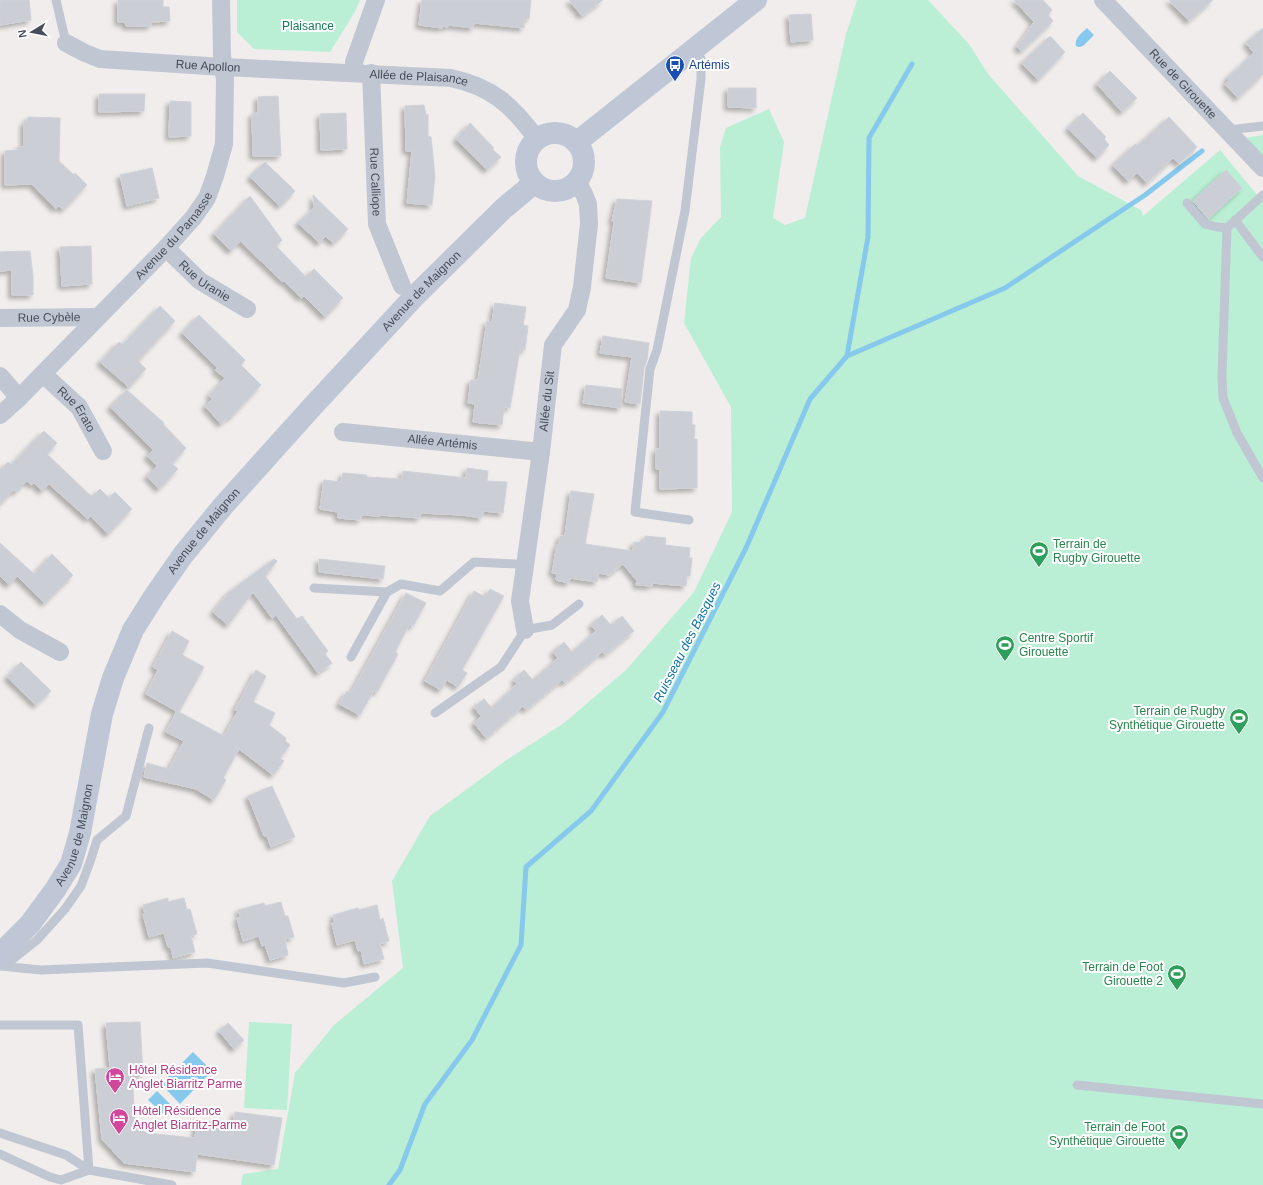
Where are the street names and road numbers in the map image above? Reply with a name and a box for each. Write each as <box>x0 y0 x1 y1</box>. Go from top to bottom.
street label: Rue de Girouette <box>1146 46 1220 122</box>
street label: Rue Apollon <box>175 57 241 75</box>
street label: Allée de Plaisance <box>369 67 470 89</box>
street label: Rue Calliope <box>367 147 384 217</box>
street label: Avenue du Parnasse <box>132 190 216 282</box>
street label: Avenue de Maignon <box>379 248 464 334</box>
street label: Rue Uranie <box>176 257 233 305</box>
street label: Rue Cybèle <box>18 310 81 325</box>
street label: Allée du Sit <box>536 370 557 432</box>
street label: Rue Erato <box>54 384 98 435</box>
street label: Allée Artémis <box>407 432 478 453</box>
street label: Avenue de Maignon <box>165 485 243 577</box>
street label: Avenue de Maignon <box>52 783 96 889</box>

